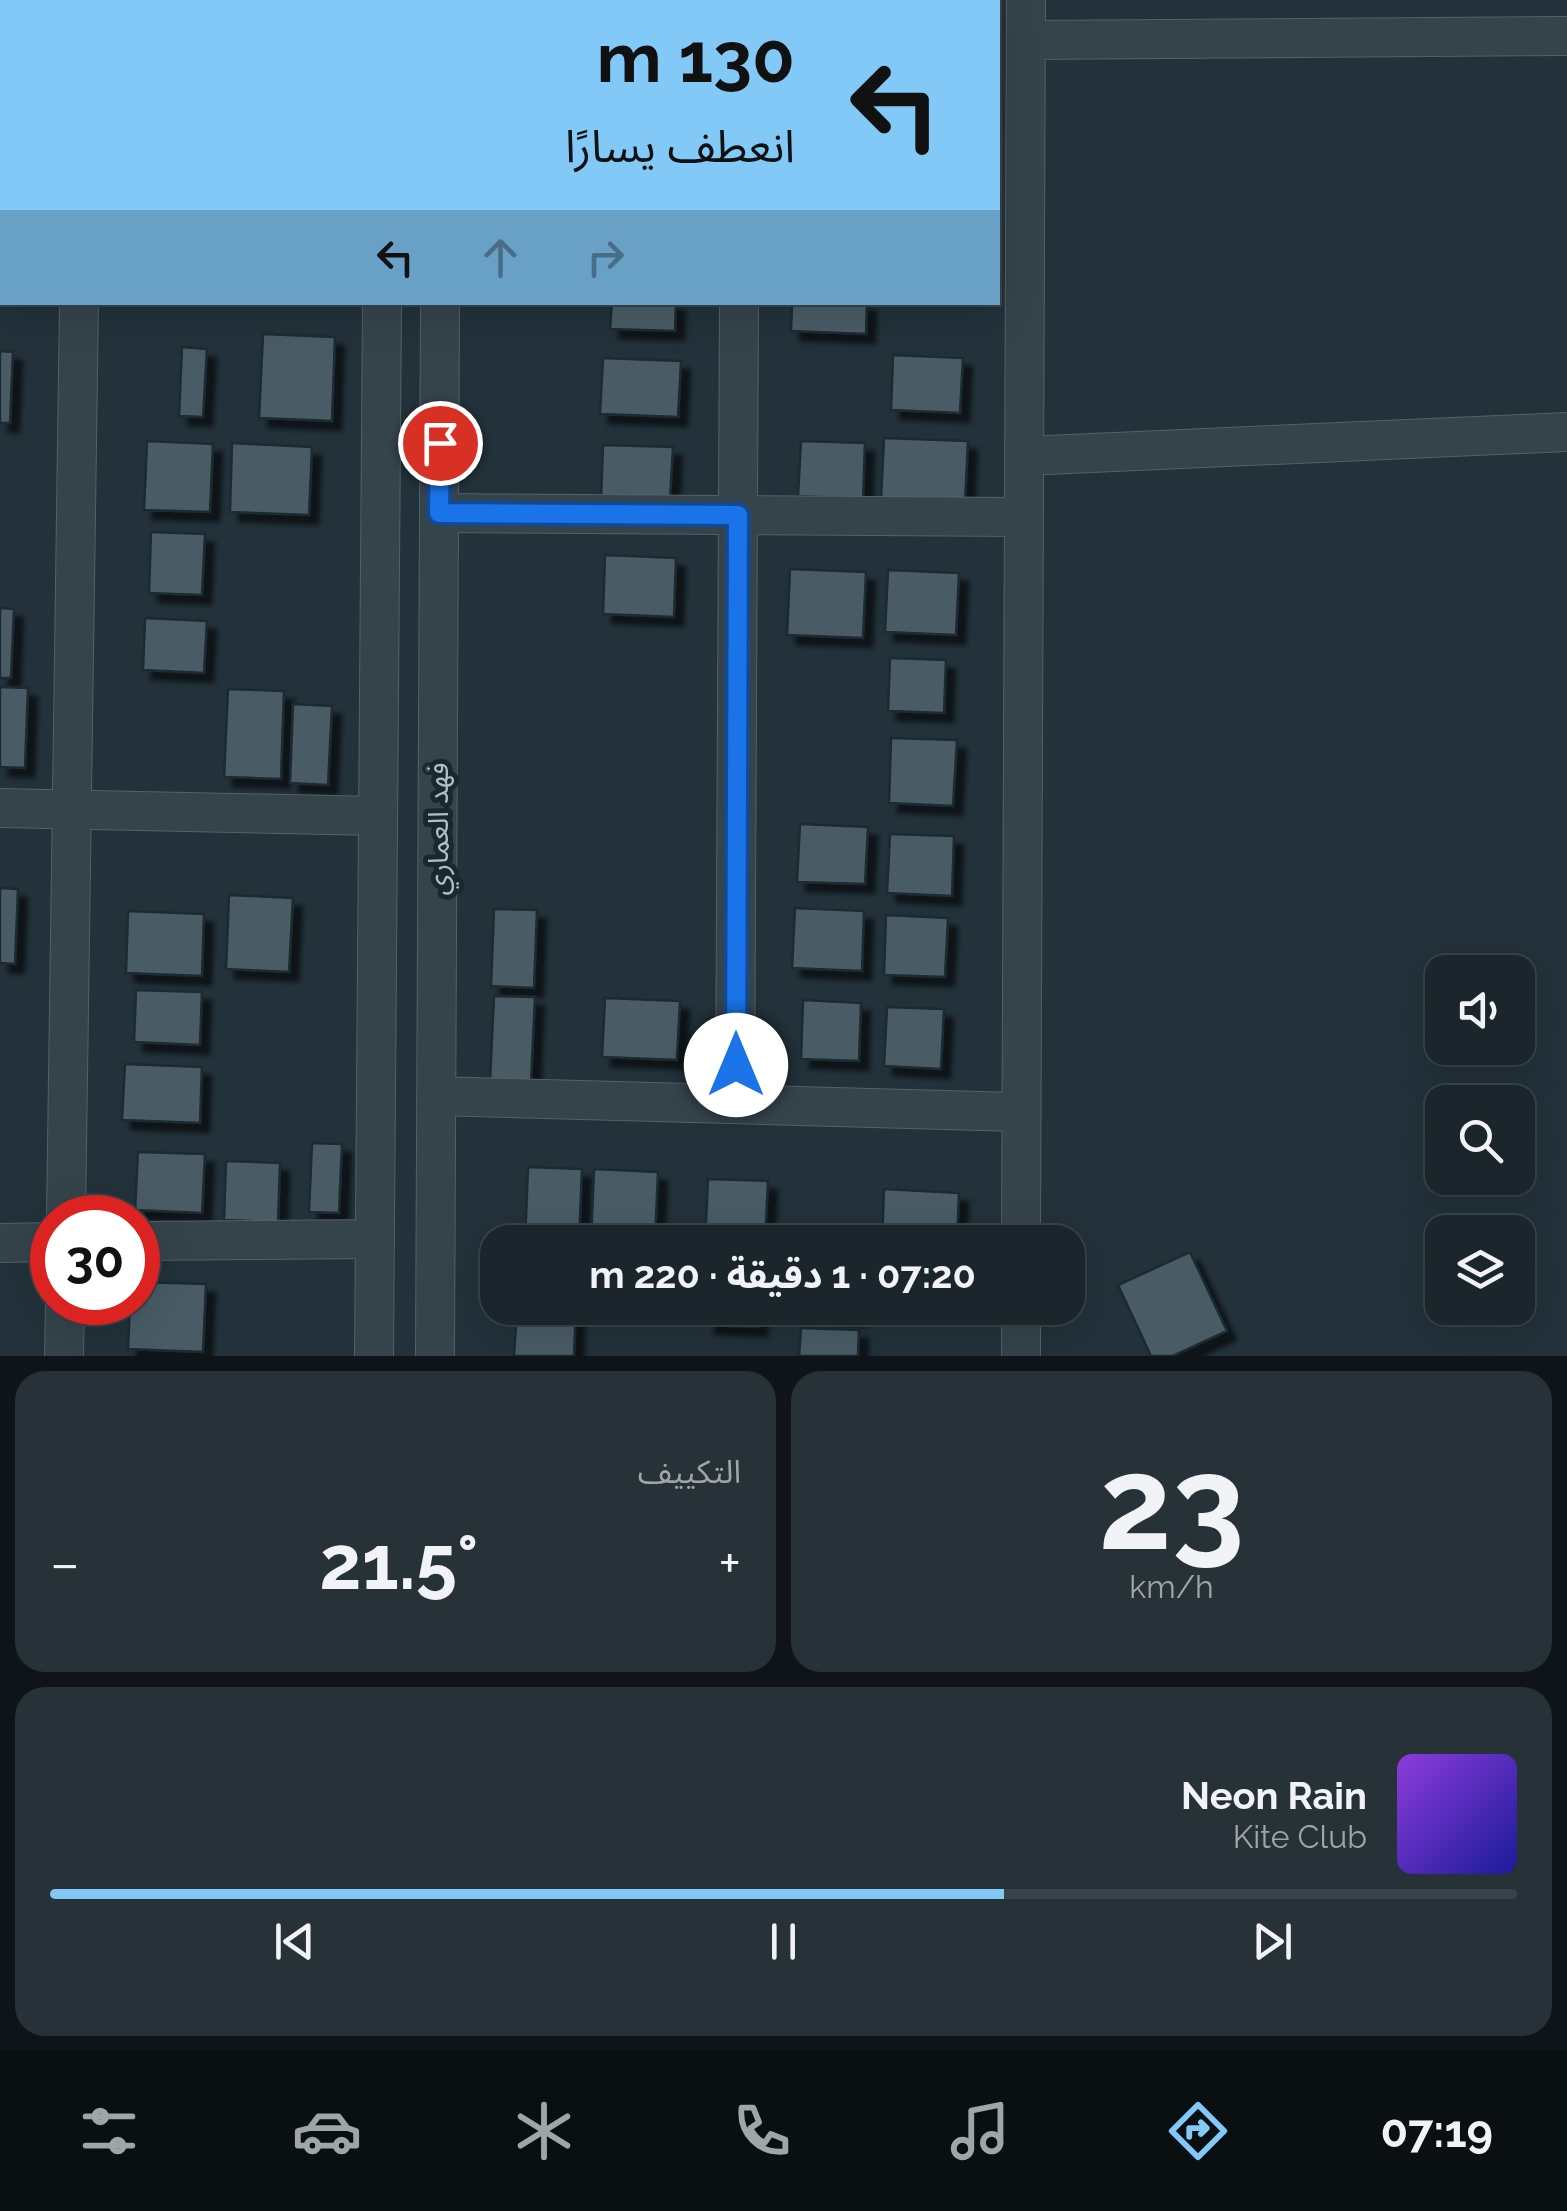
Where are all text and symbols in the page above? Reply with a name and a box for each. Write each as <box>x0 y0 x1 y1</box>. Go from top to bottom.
text: 130 m <box>596 16 795 98</box>
icon: left <box>830 40 960 170</box>
text: انعطف يسارًا <box>565 120 795 173</box>
icon: left <box>368 230 423 285</box>
icon: ahead <box>473 230 528 285</box>
icon: right <box>578 230 633 285</box>
pin <box>398 401 483 486</box>
icon: arrive <box>413 416 468 471</box>
street label: فهد العماري <box>422 762 459 896</box>
map controls <box>1425 955 1535 1325</box>
button: sound <box>1425 955 1535 1065</box>
position arrow <box>684 1013 788 1117</box>
button: search <box>1425 1085 1535 1195</box>
speed limit sign: 30 <box>30 1195 160 1325</box>
button: layers <box>1425 1215 1535 1325</box>
text: 07:20 · 1 دقيقة · 220 m <box>589 1252 976 1297</box>
text: 23 <box>1099 1427 1244 1579</box>
text: التكييف <box>638 1453 741 1490</box>
text: 21.5° <box>319 1518 478 1607</box>
text: − <box>50 1531 80 1596</box>
text: + <box>718 1531 741 1596</box>
text: km/h <box>1129 1568 1214 1605</box>
text: Neon Rain <box>1181 1773 1367 1818</box>
text: Kite Club <box>1233 1818 1367 1855</box>
icon: previous <box>267 1914 322 1969</box>
icon: pause <box>756 1914 811 1969</box>
icon: next <box>1245 1914 1300 1969</box>
icon: filters <box>74 2096 144 2166</box>
icon: car <box>292 2096 362 2166</box>
icon: climate <box>509 2096 579 2166</box>
icon: phone <box>727 2096 797 2166</box>
icon: music <box>945 2096 1015 2166</box>
icon: directions <box>1163 2096 1233 2166</box>
text: 07:19 <box>1380 2105 1493 2158</box>

